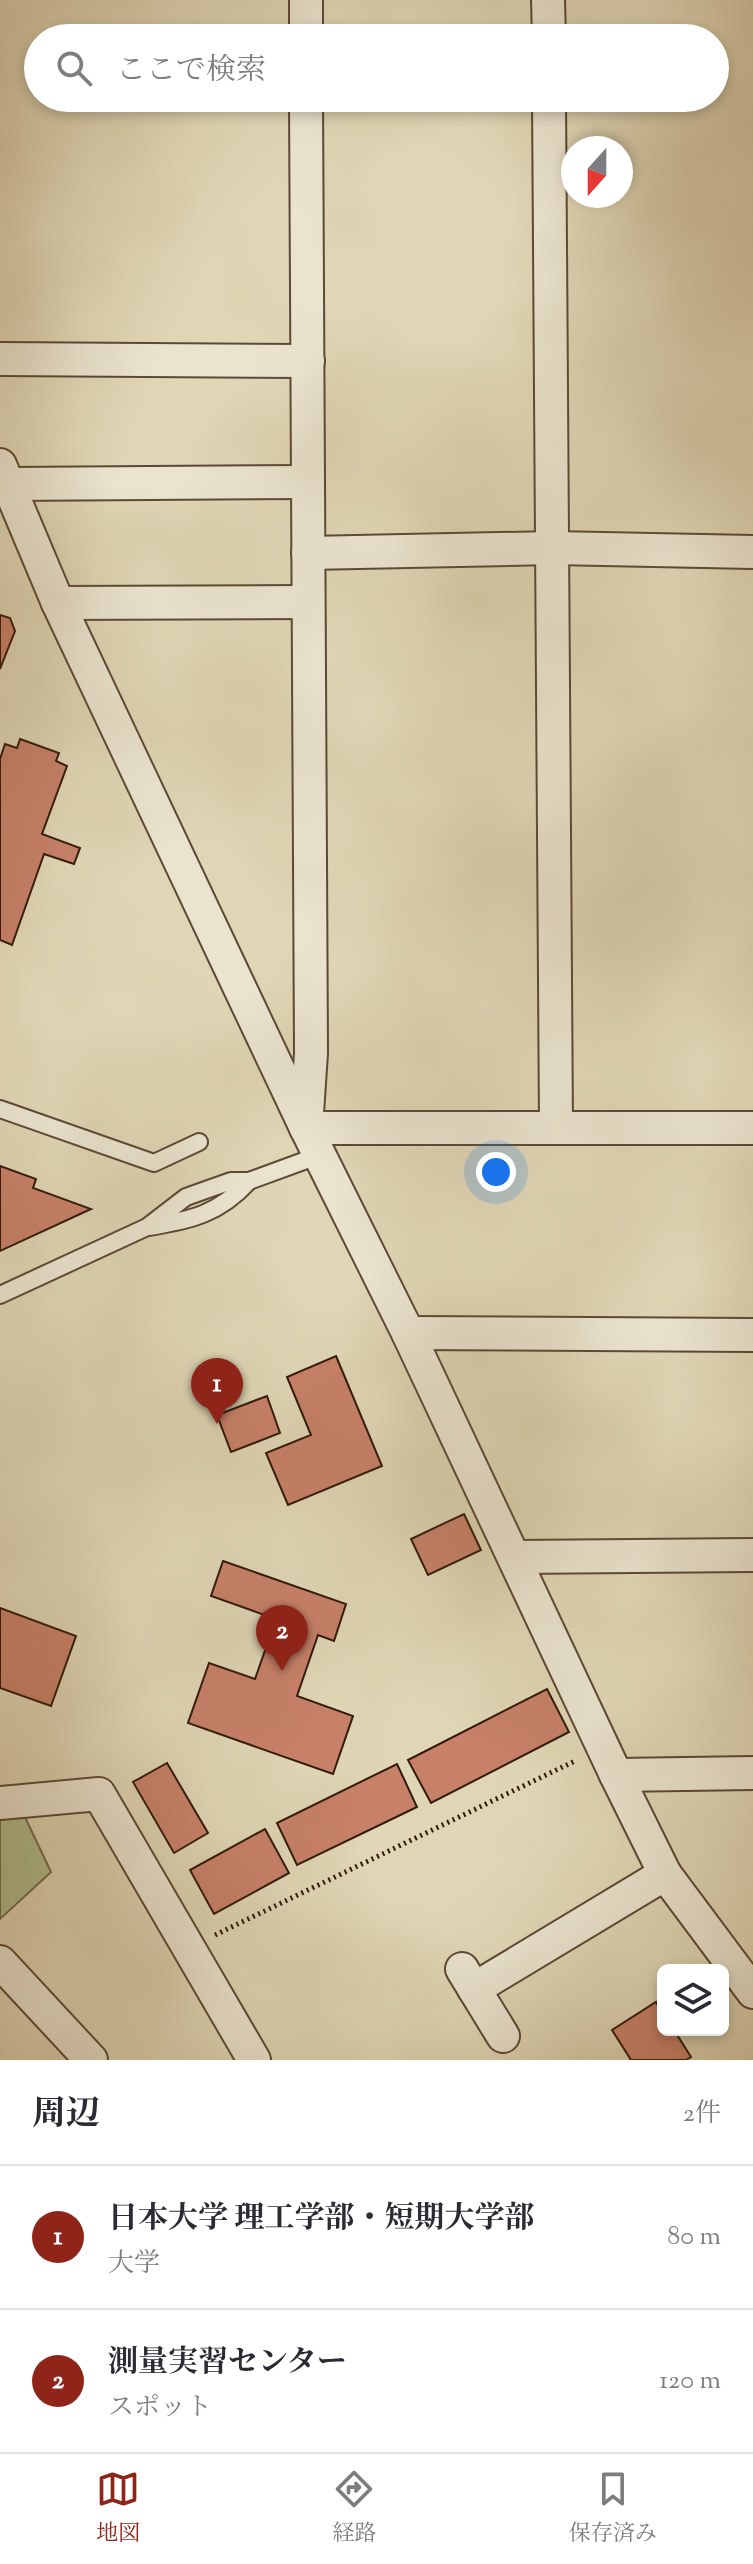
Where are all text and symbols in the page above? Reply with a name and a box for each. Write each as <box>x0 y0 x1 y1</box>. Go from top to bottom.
search box <box>24 24 729 112</box>
icon: search <box>52 46 96 90</box>
text: ここで検索 <box>116 50 266 93</box>
north arrow <box>561 136 633 208</box>
your location <box>476 1152 516 1192</box>
pin: 1 <box>191 1358 243 1424</box>
pin: 2 <box>256 1605 308 1671</box>
map controls <box>657 1964 729 2036</box>
button: layers <box>657 1964 729 2036</box>
text: 周辺 <box>32 2091 100 2140</box>
text: 2件 <box>683 2096 721 2133</box>
text: 日本大学 理工学部・短期大学部 <box>108 2198 534 2241</box>
text: 1 <box>54 2219 62 2256</box>
text: 80 m <box>667 2219 721 2256</box>
text: 大学 <box>108 2246 160 2283</box>
text: 測量実習センター <box>108 2342 347 2385</box>
text: 2 <box>52 2363 64 2400</box>
text: 120 m <box>659 2363 721 2400</box>
text: スポット <box>108 2390 212 2427</box>
tab: 地図 <box>96 2467 140 2551</box>
tab: 経路 <box>332 2467 377 2551</box>
tab: 保存済み <box>569 2467 657 2551</box>

